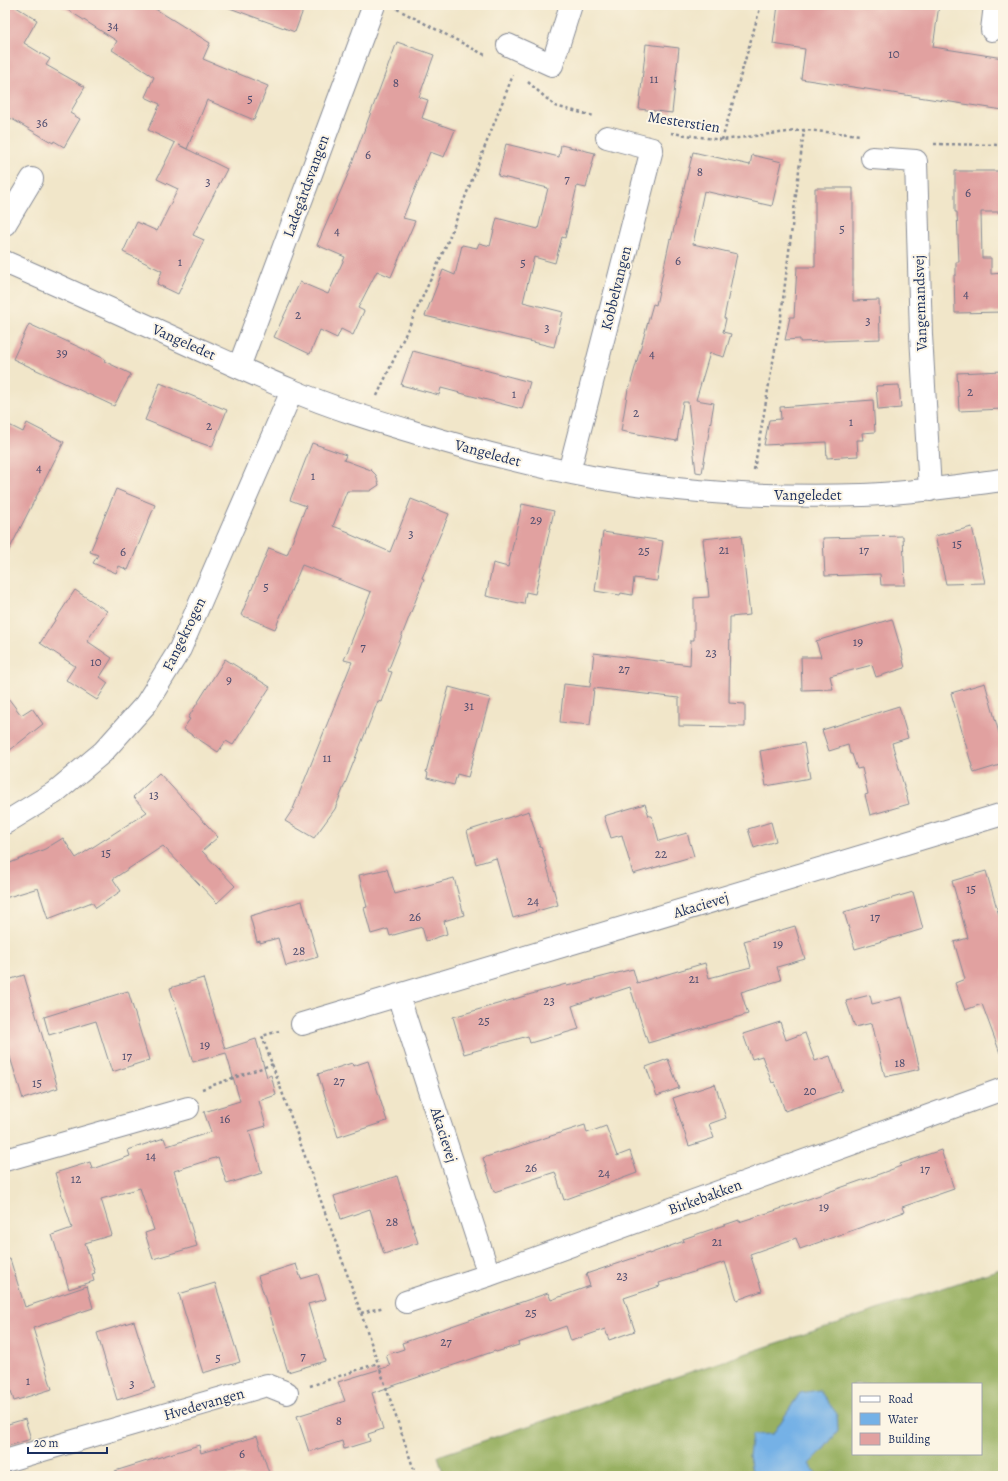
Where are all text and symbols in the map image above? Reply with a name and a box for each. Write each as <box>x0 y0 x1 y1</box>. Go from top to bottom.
house number: 34 <box>107 17 119 34</box>
house number: 10 <box>888 45 900 62</box>
house number: 11 <box>650 70 659 87</box>
house number: 8 <box>393 74 399 91</box>
house number: 5 <box>247 90 253 107</box>
street label: Mesterstien <box>647 106 721 138</box>
house number: 36 <box>36 114 48 131</box>
street label: Ladegårdsvangen <box>278 132 334 240</box>
house number: 6 <box>365 146 371 163</box>
house number: 8 <box>697 163 703 180</box>
house number: 7 <box>564 170 570 187</box>
house number: 3 <box>205 173 211 190</box>
house number: 6 <box>965 184 971 201</box>
house number: 5 <box>839 220 845 237</box>
house number: 4 <box>334 222 340 239</box>
street label: Kobbelvangen <box>596 244 636 332</box>
house number: 6 <box>675 252 681 269</box>
house number: 1 <box>178 253 183 270</box>
house number: 5 <box>520 254 526 271</box>
street label: Vangemandsvej <box>908 255 932 352</box>
house number: 4 <box>963 285 969 302</box>
house number: 2 <box>295 306 301 323</box>
house number: 3 <box>865 312 871 329</box>
street label: Vangeledet <box>148 319 219 365</box>
house number: 3 <box>544 319 550 336</box>
house number: 39 <box>56 344 68 361</box>
house number: 4 <box>649 345 655 362</box>
house number: 2 <box>967 383 973 400</box>
house number: 1 <box>512 385 517 402</box>
house number: 2 <box>633 404 639 421</box>
house number: 1 <box>849 413 854 430</box>
house number: 2 <box>206 417 212 434</box>
street label: Vangeledet <box>452 434 523 471</box>
house number: 4 <box>36 459 42 476</box>
house number: 1 <box>311 467 316 484</box>
street label: Vangeledet <box>773 485 842 505</box>
house number: 29 <box>530 511 542 528</box>
house number: 3 <box>408 525 414 542</box>
house number: 15 <box>952 535 962 552</box>
house number: 21 <box>719 541 730 558</box>
house number: 17 <box>859 541 869 558</box>
house number: 25 <box>638 542 650 559</box>
house number: 6 <box>120 543 126 560</box>
house number: 5 <box>263 578 269 595</box>
street label: Fangekrogen <box>158 594 210 674</box>
house number: 19 <box>853 633 863 650</box>
house number: 7 <box>360 638 366 655</box>
house number: 23 <box>705 644 717 661</box>
house number: 10 <box>90 653 102 670</box>
house number: 27 <box>618 660 630 677</box>
house number: 9 <box>226 671 232 688</box>
house number: 31 <box>464 697 474 714</box>
house number: 11 <box>323 749 332 766</box>
house number: 13 <box>149 786 159 803</box>
house number: 15 <box>101 844 111 861</box>
house number: 22 <box>655 845 667 862</box>
house number: 15 <box>966 880 976 897</box>
street label: Akacievej <box>670 887 731 923</box>
house number: 24 <box>527 892 539 909</box>
house number: 26 <box>409 908 421 925</box>
house number: 17 <box>870 908 880 925</box>
house number: 19 <box>773 935 783 952</box>
house number: 28 <box>293 942 305 959</box>
house number: 21 <box>689 970 700 987</box>
house number: 23 <box>543 992 555 1009</box>
house number: 25 <box>478 1012 490 1029</box>
house number: 19 <box>200 1036 210 1053</box>
house number: 17 <box>122 1047 132 1064</box>
house number: 18 <box>895 1054 905 1071</box>
house number: 27 <box>333 1072 345 1089</box>
house number: 15 <box>32 1074 42 1091</box>
house number: 20 <box>803 1082 817 1099</box>
street label: Akacievej <box>425 1104 462 1165</box>
house number: 16 <box>220 1110 230 1127</box>
house number: 14 <box>146 1147 156 1164</box>
house number: 26 <box>525 1159 537 1176</box>
house number: 17 <box>920 1160 930 1177</box>
house number: 24 <box>598 1164 610 1181</box>
house number: 12 <box>71 1170 81 1187</box>
street label: Birkebakken <box>665 1174 745 1220</box>
house number: 19 <box>819 1198 829 1215</box>
house number: 28 <box>386 1213 398 1230</box>
house number: 21 <box>712 1233 723 1250</box>
house number: 23 <box>616 1267 628 1284</box>
house number: 25 <box>525 1304 537 1321</box>
house number: 27 <box>440 1333 452 1350</box>
house number: 7 <box>300 1347 306 1364</box>
house number: 5 <box>215 1349 221 1366</box>
house number: 1 <box>26 1372 31 1389</box>
house number: 3 <box>129 1375 135 1392</box>
street label: Hvedevangen <box>161 1383 247 1425</box>
legend <box>852 1383 982 1455</box>
text: Road <box>888 1391 914 1407</box>
text: Water <box>887 1411 918 1427</box>
house number: 8 <box>336 1412 342 1429</box>
scale bar <box>28 1429 107 1455</box>
text: Building <box>888 1431 930 1447</box>
text: 20 m <box>34 1435 58 1451</box>
house number: 6 <box>239 1445 245 1462</box>

